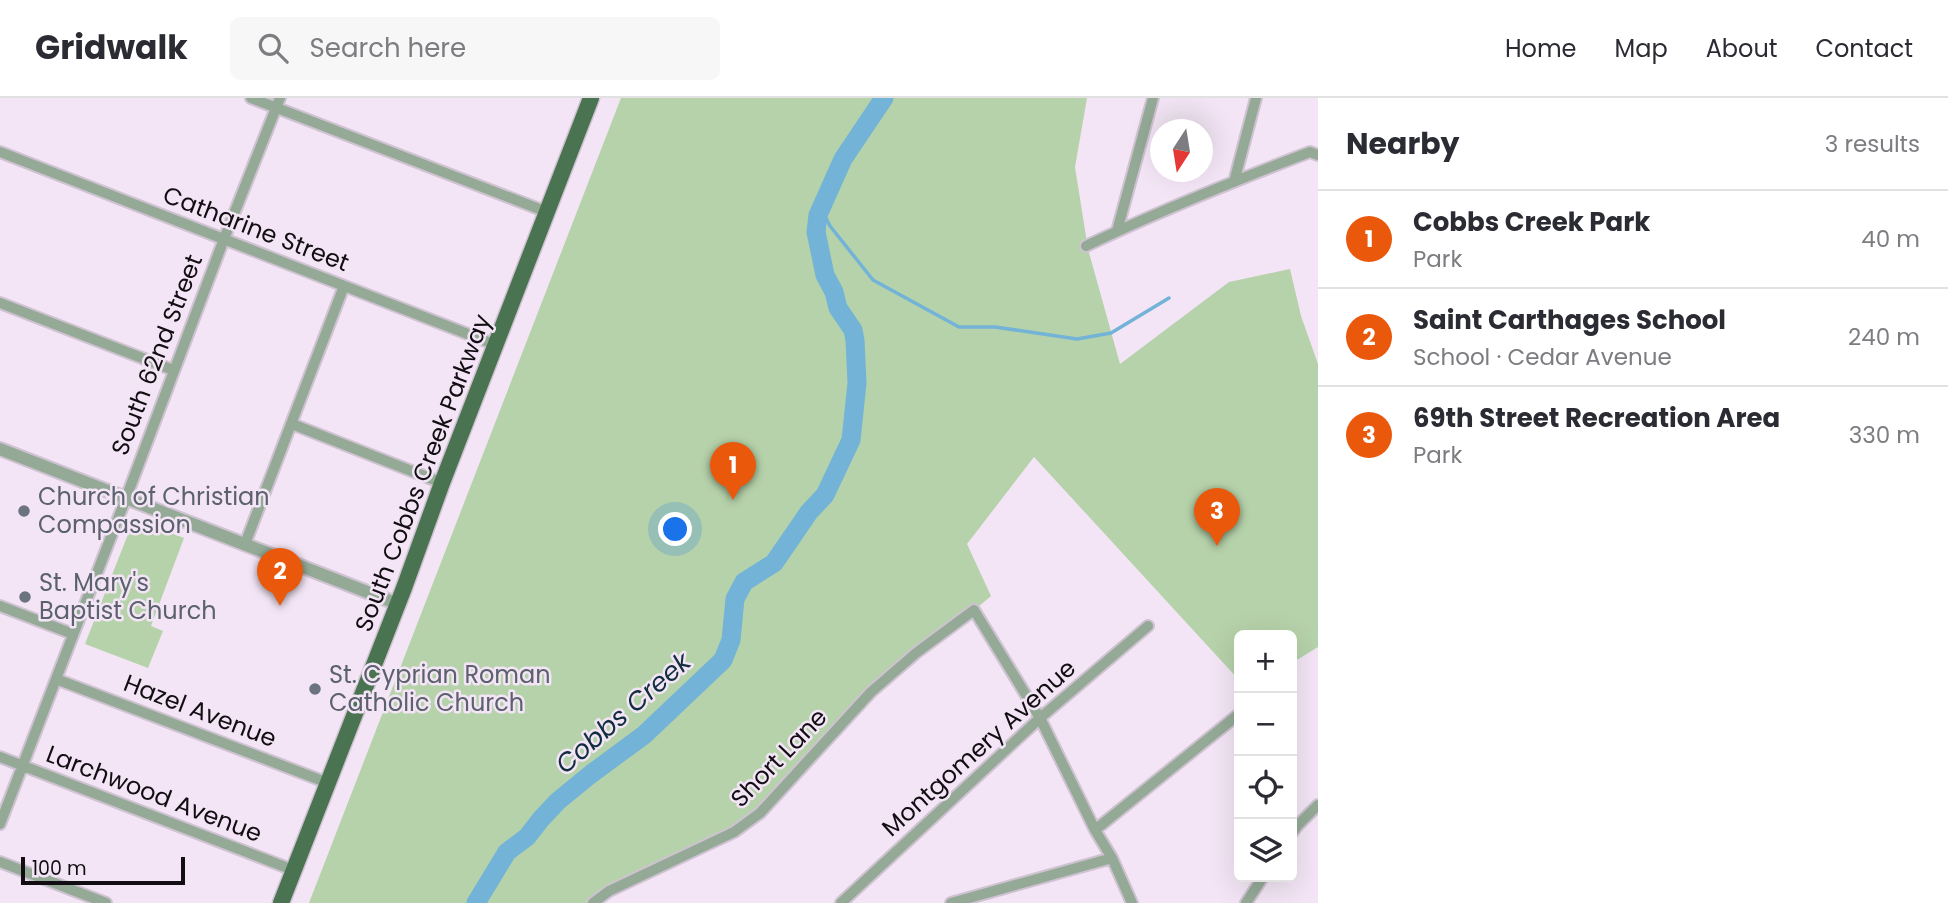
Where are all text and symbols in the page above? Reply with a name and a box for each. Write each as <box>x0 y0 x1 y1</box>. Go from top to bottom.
search box <box>230 17 720 80</box>
text: Gridwalk <box>35 24 188 71</box>
icon: search <box>254 29 292 67</box>
text: Search here <box>310 30 466 66</box>
text: Home <box>1505 32 1577 65</box>
text: Map <box>1615 32 1668 65</box>
text: About <box>1706 32 1777 65</box>
text: Contact <box>1815 32 1913 65</box>
north arrow <box>1150 119 1213 182</box>
text: Nearby <box>1346 122 1460 165</box>
text: 3 results <box>1825 128 1920 160</box>
street label: Catharine Street <box>158 178 354 279</box>
text: Cobbs Creek Park <box>1413 204 1650 240</box>
text: 1 <box>1365 223 1373 255</box>
text: 40 m <box>1861 223 1920 255</box>
text: Park <box>1413 243 1462 275</box>
street label: South 62nd Street <box>103 250 210 460</box>
text: Saint Carthages School <box>1413 302 1726 338</box>
street label: South Cobbs Creek Parkway <box>347 309 499 636</box>
text: 2 <box>1362 321 1376 353</box>
text: 240 m <box>1848 321 1920 353</box>
text: School · Cedar Avenue <box>1413 341 1672 373</box>
text: 69th Street Recreation Area <box>1413 400 1780 436</box>
text: 3 <box>1362 419 1376 451</box>
text: 330 m <box>1849 419 1920 451</box>
text: Park <box>1413 439 1462 471</box>
pin: 1 <box>710 442 756 500</box>
place label: Church of Christian Compassion <box>38 480 270 541</box>
pin: 3 <box>1194 488 1240 546</box>
marker: Church of Christian Compassion <box>16 503 32 519</box>
your location <box>658 512 692 546</box>
pin: 2 <box>257 548 303 606</box>
place label: St. Mary's Baptist Church <box>39 566 217 627</box>
marker: St. Mary's Baptist Church <box>17 589 33 605</box>
map controls <box>1234 630 1297 882</box>
button: + <box>1234 630 1297 693</box>
water label: Cobbs Creek <box>548 643 700 782</box>
street label: Montgomery Avenue <box>875 652 1083 844</box>
place label: St. Cyprian Roman Catholic Church <box>329 658 551 719</box>
street label: Hazel Avenue <box>119 666 281 755</box>
marker: St. Cyprian Roman Catholic Church <box>307 681 323 697</box>
button: − <box>1234 693 1297 756</box>
street label: Short Lane <box>723 701 834 814</box>
street label: Larchwood Avenue <box>42 737 267 850</box>
button: locate <box>1234 756 1297 819</box>
button: layers <box>1234 819 1297 882</box>
scale bar <box>21 854 186 886</box>
text: 100 m <box>32 855 87 882</box>

